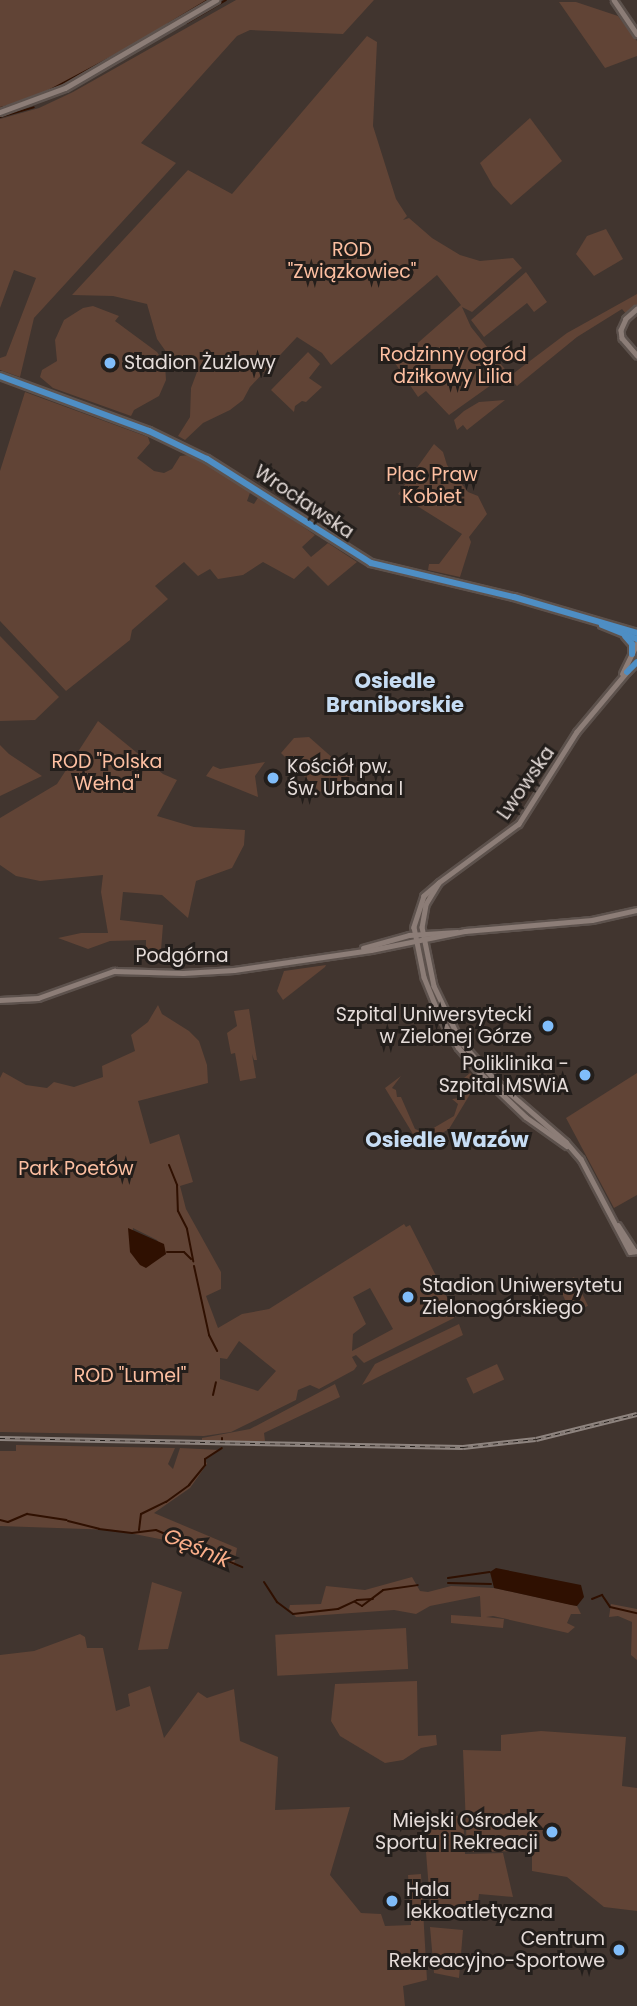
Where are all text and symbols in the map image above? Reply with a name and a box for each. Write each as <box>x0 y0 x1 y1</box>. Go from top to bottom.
park label: ROD "Związkowiec" <box>288 239 416 283</box>
park label: Rodzinny ogród dziłkowy Lilia <box>379 344 527 388</box>
place label: Stadion Żużlowy <box>124 352 276 374</box>
marker: Stadion Żużlowy <box>102 355 118 371</box>
street label: Wrocławska <box>250 460 358 544</box>
park label: Plac Praw Kobiet <box>386 464 478 508</box>
district label: Osiedle Braniborskie <box>326 668 464 718</box>
street label: Lwowska <box>493 742 559 824</box>
park label: ROD "Polska Wełna" <box>52 751 162 795</box>
place label: Kościół pw. Św. Urbana I <box>287 756 403 800</box>
marker: Kościół pw. Św. Urbana I <box>265 770 281 786</box>
street label: Podgórna <box>135 945 229 967</box>
place label: Szpital Uniwersytecki w Zielonej Górze <box>336 1004 532 1048</box>
marker: Szpital Uniwersytecki w Zielonej Górze <box>538 1016 558 1036</box>
place label: Poliklinika - Szpital MSWiA <box>439 1053 569 1097</box>
marker: Poliklinika - Szpital MSWiA <box>575 1065 595 1085</box>
district label: Osiedle Wazów <box>365 1127 529 1153</box>
park label: Park Poetów <box>18 1158 134 1180</box>
place label: Stadion Uniwersytetu Zielonogórskiego <box>422 1275 622 1319</box>
marker: Stadion Uniwersytetu Zielonogórskiego <box>400 1289 416 1305</box>
park label: ROD "Lumel" <box>74 1365 186 1387</box>
water label: Gęśnik <box>160 1523 234 1573</box>
place label: Miejski Ośrodek Sportu i Rekreacji <box>375 1810 538 1854</box>
marker: Miejski Ośrodek Sportu i Rekreacji <box>544 1824 560 1840</box>
place label: Hala lekkoatletyczna <box>406 1879 553 1923</box>
marker: Hala lekkoatletyczna <box>384 1893 400 1909</box>
place label: Centrum Rekreacyjno-Sportowe <box>389 1928 605 1972</box>
marker: Centrum Rekreacyjno-Sportowe <box>611 1942 627 1958</box>

